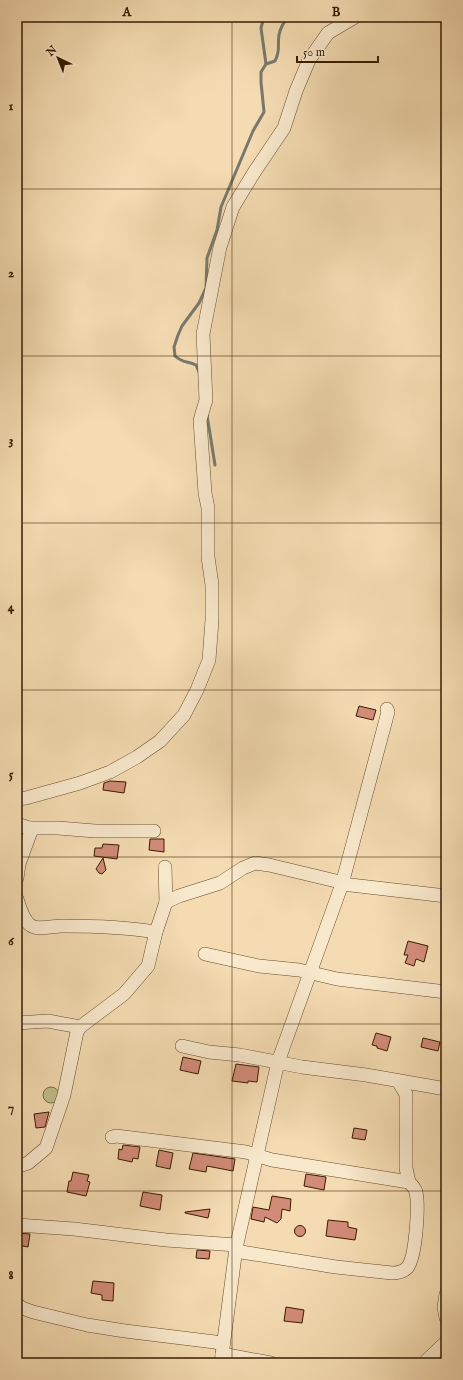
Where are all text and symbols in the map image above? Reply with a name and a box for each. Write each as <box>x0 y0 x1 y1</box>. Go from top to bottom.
text: A <box>122 4 133 21</box>
text: B <box>332 4 341 21</box>
north arrow <box>38 38 78 78</box>
scale bar <box>297 38 378 64</box>
text: N <box>43 43 60 60</box>
text: 50 m <box>303 45 325 60</box>
text: 1 <box>9 98 14 115</box>
text: 2 <box>8 265 14 282</box>
text: 3 <box>9 432 14 449</box>
text: 4 <box>8 599 15 616</box>
text: 5 <box>9 766 14 783</box>
text: 6 <box>8 933 14 950</box>
text: 7 <box>8 1100 14 1117</box>
text: 8 <box>8 1267 14 1284</box>

